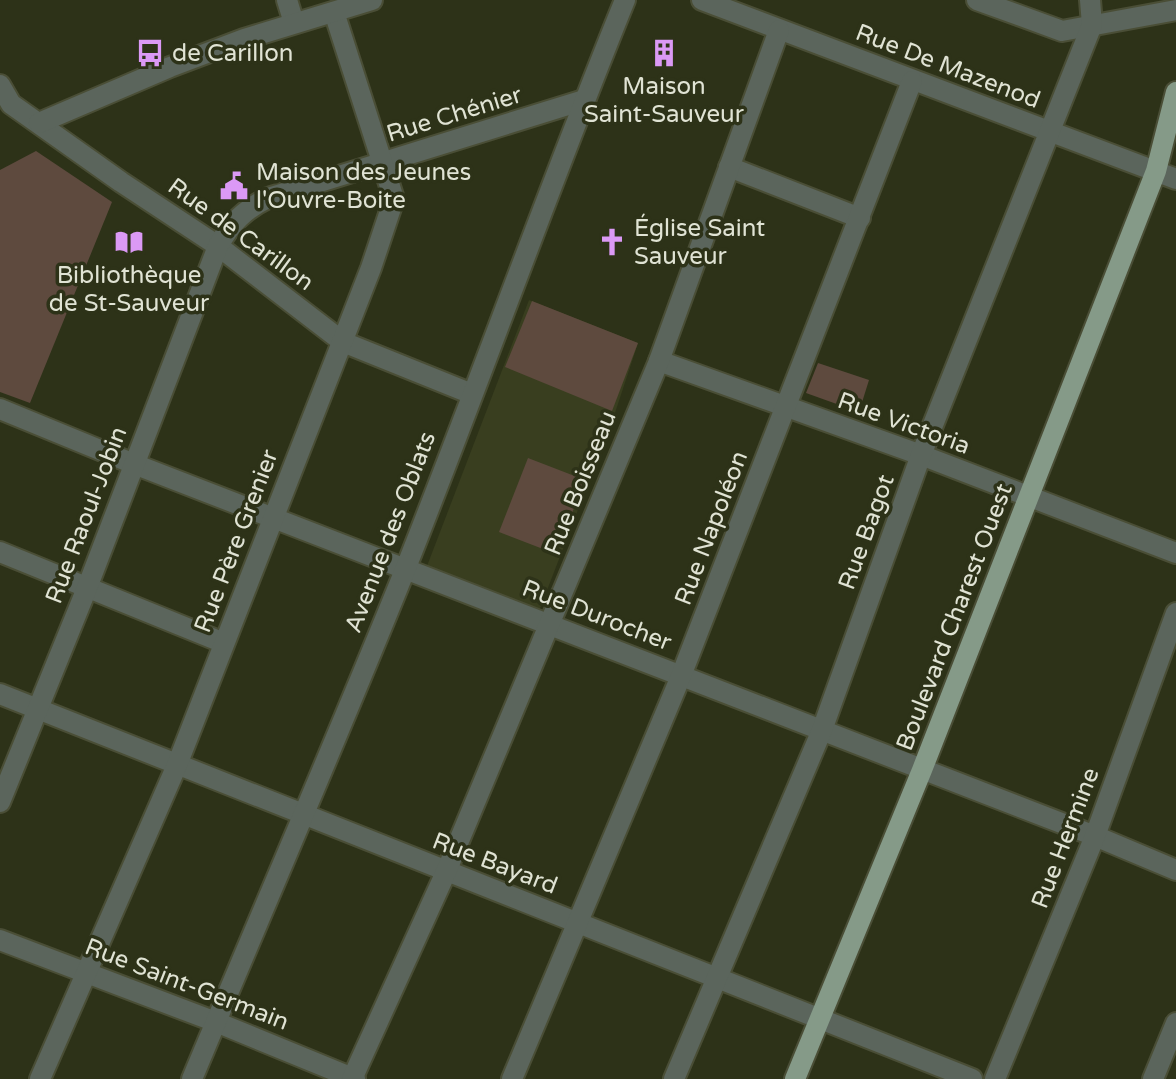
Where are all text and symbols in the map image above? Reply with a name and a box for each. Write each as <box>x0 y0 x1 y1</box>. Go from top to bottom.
street label: Rue De Mazenod <box>851 18 1044 115</box>
bus stop icon: de Carillon <box>135 38 165 68</box>
building icon: Maison Saint-Sauveur <box>649 38 679 68</box>
place label: de Carillon <box>172 39 293 68</box>
place label: Maison Saint-Sauveur <box>584 72 745 129</box>
street label: Rue Chénier <box>383 80 526 149</box>
place label: Maison des Jeunes l'Ouvre-Boite <box>256 158 471 215</box>
public building icon: Maison des Jeunes l'Ouvre-Boite <box>219 171 249 201</box>
street label: Rue de Carillon <box>162 172 319 297</box>
place label: Église Saint Sauveur <box>634 213 765 271</box>
library icon: Bibliothèque de St-Sauveur <box>114 227 144 257</box>
church icon: Église Saint Sauveur <box>597 227 627 257</box>
place label: Bibliothèque de St-Sauveur <box>49 261 210 318</box>
street label: Rue Victoria <box>834 386 974 461</box>
street label: Rue Boisseau <box>538 407 623 560</box>
street label: Rue Raoul-Jobin <box>39 423 134 608</box>
street label: Avenue des Oblats <box>339 428 442 637</box>
street label: Rue Père Grenier <box>188 445 285 637</box>
street label: Rue Napoléon <box>669 447 754 609</box>
street label: Rue Bagot <box>832 471 901 594</box>
street label: Boulevard Charest Ouest <box>890 480 1019 755</box>
street label: Rue Durocher <box>518 574 676 658</box>
street label: Rue Hermine <box>1025 764 1106 913</box>
street label: Rue Bayard <box>428 826 561 901</box>
street label: Rue Saint-Germain <box>81 932 293 1037</box>

